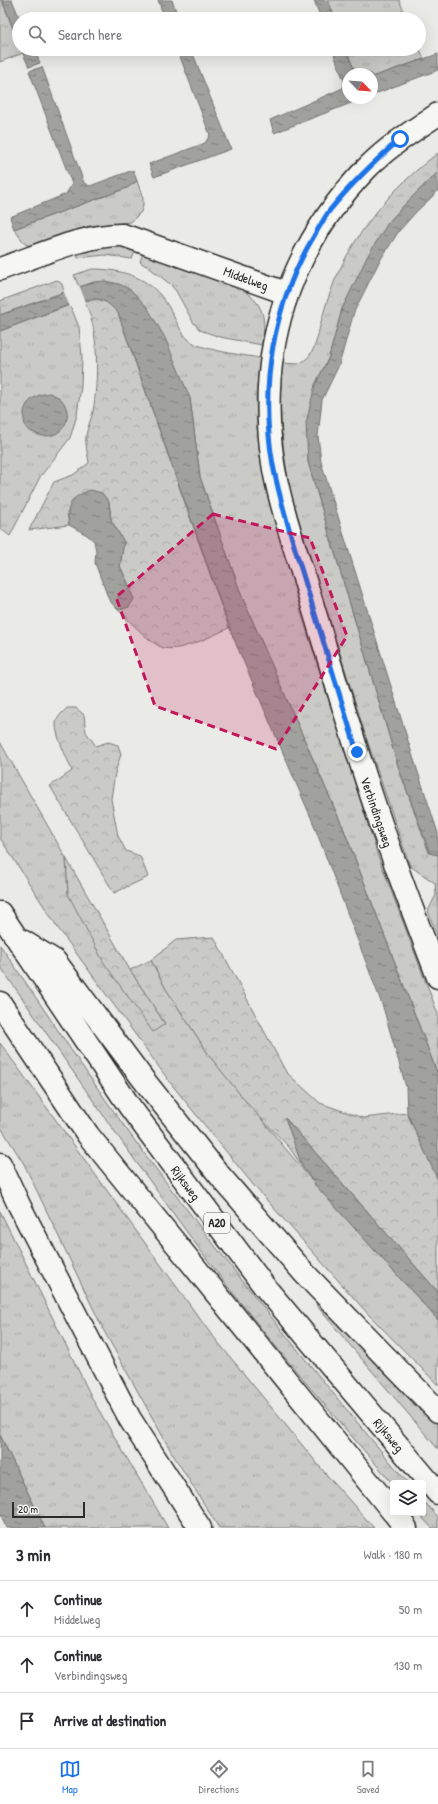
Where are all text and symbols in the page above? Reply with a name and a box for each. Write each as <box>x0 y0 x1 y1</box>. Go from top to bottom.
search box <box>12 12 426 56</box>
icon: search <box>26 23 48 45</box>
text: Search here <box>58 24 122 45</box>
north arrow <box>342 68 378 104</box>
route start <box>391 130 409 148</box>
street label: Middelweg <box>221 262 271 294</box>
route end <box>348 743 366 761</box>
street label: Verbindingsweg <box>357 774 398 850</box>
street label: Rijksweg <box>167 1162 205 1204</box>
road number: A20 <box>204 1213 230 1233</box>
street label: Rijksweg <box>369 1414 409 1456</box>
map controls <box>390 1480 426 1516</box>
button: layers <box>390 1480 426 1516</box>
scale bar <box>12 1500 85 1519</box>
text: 20 m <box>18 1502 38 1516</box>
text: 3 min <box>16 1543 51 1566</box>
text: Walk · 180 m <box>363 1545 422 1563</box>
text: Continue <box>54 1589 102 1610</box>
icon: ahead <box>16 1598 38 1620</box>
text: 50 m <box>399 1600 422 1618</box>
text: Middelweg <box>54 1610 100 1628</box>
text: Continue <box>54 1645 102 1666</box>
icon: ahead <box>16 1654 38 1676</box>
text: 130 m <box>394 1656 422 1674</box>
text: Verbindingsweg <box>54 1666 127 1684</box>
icon: arrive <box>16 1710 38 1732</box>
text: Arrive at destination <box>54 1710 166 1731</box>
tab: Map <box>59 1758 81 1796</box>
tab: Directions <box>199 1758 239 1796</box>
tab: Saved <box>357 1758 379 1796</box>

